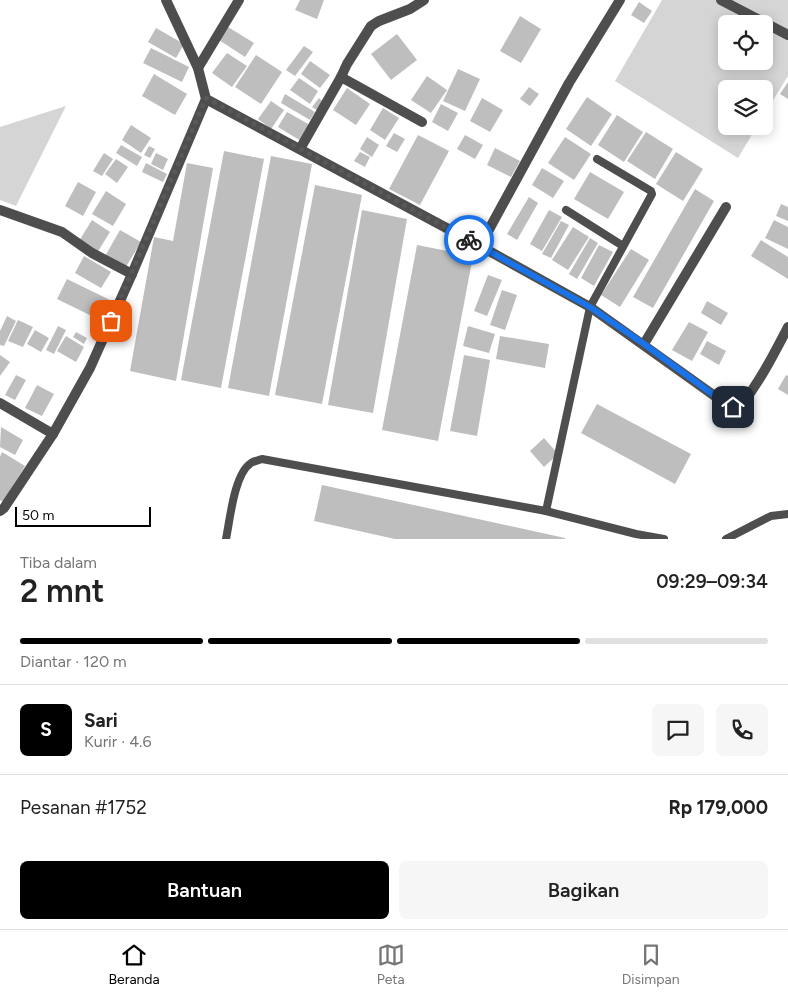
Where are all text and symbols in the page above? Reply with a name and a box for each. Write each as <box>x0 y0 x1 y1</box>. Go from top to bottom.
map controls <box>718 15 773 135</box>
button: locate <box>718 15 773 70</box>
button: layers <box>718 80 773 135</box>
courier <box>444 215 494 265</box>
icon: bike <box>455 226 483 254</box>
pin <box>90 300 132 342</box>
icon: bag <box>97 307 125 335</box>
pin <box>712 386 754 428</box>
icon: home <box>719 393 747 421</box>
scale bar <box>15 504 151 527</box>
text: 50 m <box>22 507 54 524</box>
text: Tiba dalam <box>20 553 97 572</box>
text: 09:29–09:34 <box>656 570 768 593</box>
text: 2 mnt <box>20 572 104 610</box>
text: Diantar · 120 m <box>20 652 127 671</box>
button: chat <box>652 704 704 756</box>
button: phone <box>716 704 768 756</box>
text: Sari <box>84 709 118 732</box>
text: S <box>40 718 52 741</box>
text: Kurir · 4.6 <box>84 732 151 751</box>
text: Pesanan #1752 <box>20 796 147 819</box>
text: Rp 179,000 <box>668 796 768 819</box>
button: Bantuan <box>20 861 389 919</box>
button: Bagikan <box>399 861 768 919</box>
tab: Beranda <box>108 941 160 988</box>
tab: Peta <box>377 941 405 988</box>
tab: Disimpan <box>622 941 680 988</box>

